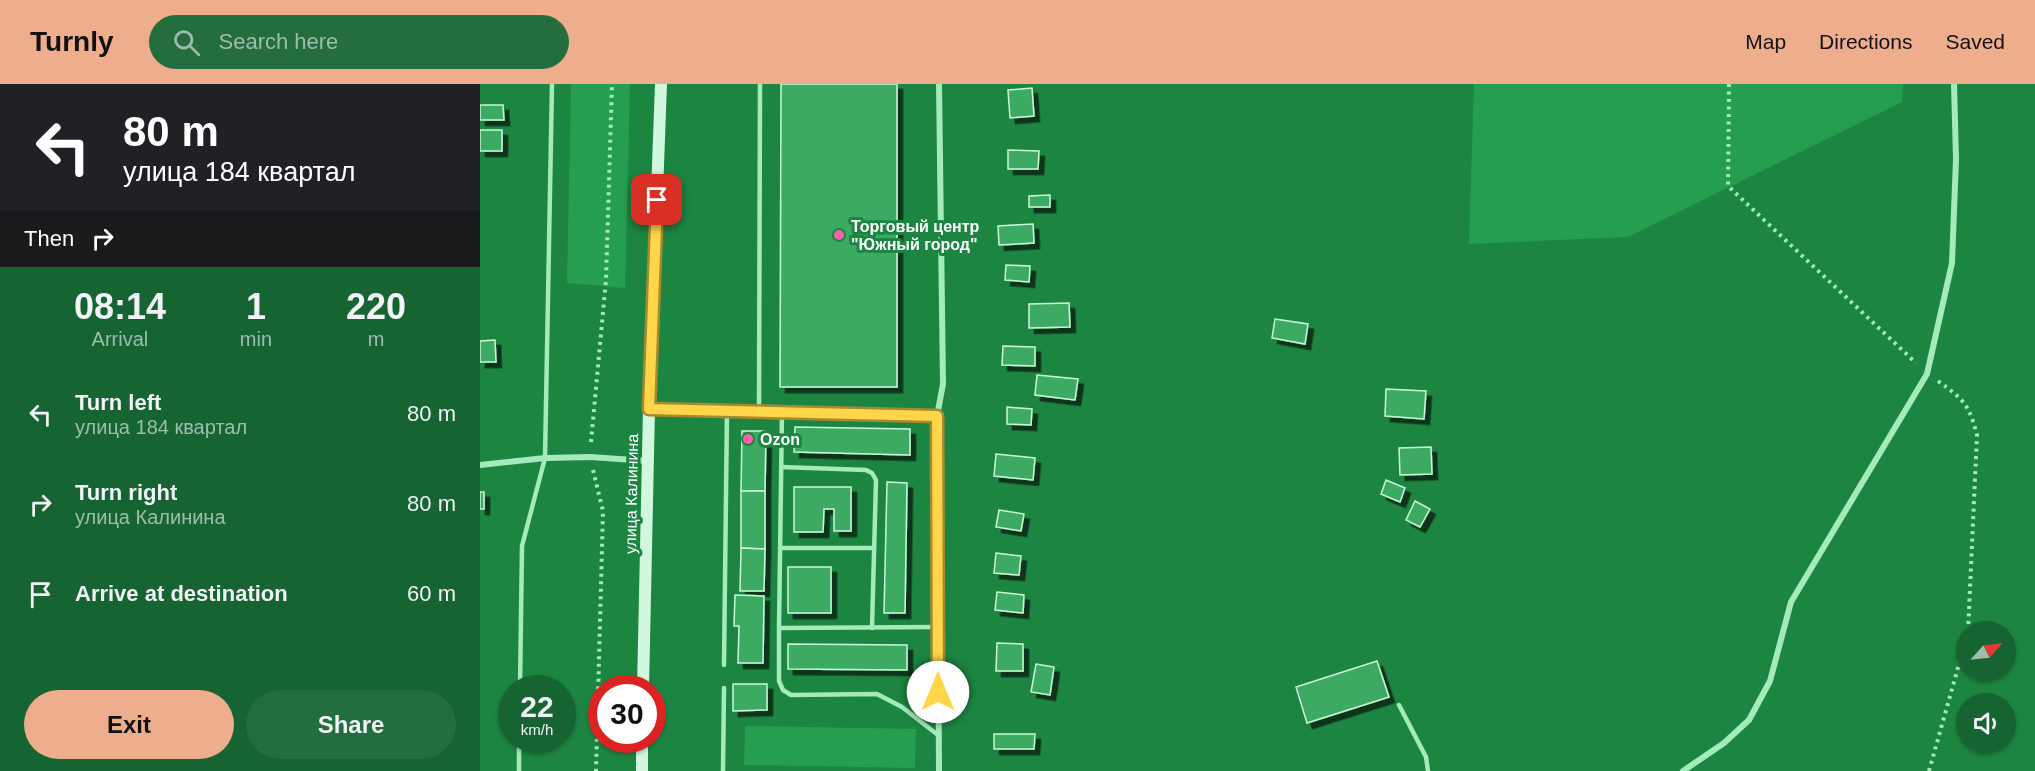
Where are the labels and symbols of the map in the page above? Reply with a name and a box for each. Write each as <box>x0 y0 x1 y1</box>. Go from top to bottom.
pin <box>631 174 682 225</box>
place label: Торговый центр "Южный город" <box>851 218 980 253</box>
marker: Торговый центр "Южный город" <box>832 228 846 242</box>
place label: Ozon <box>760 431 800 448</box>
marker: Ozon <box>741 432 755 446</box>
street label: улица Калинина <box>622 434 641 554</box>
north arrow <box>1956 621 2016 681</box>
position arrow <box>906 660 970 724</box>
speed limit sign: 30 <box>588 675 666 753</box>

